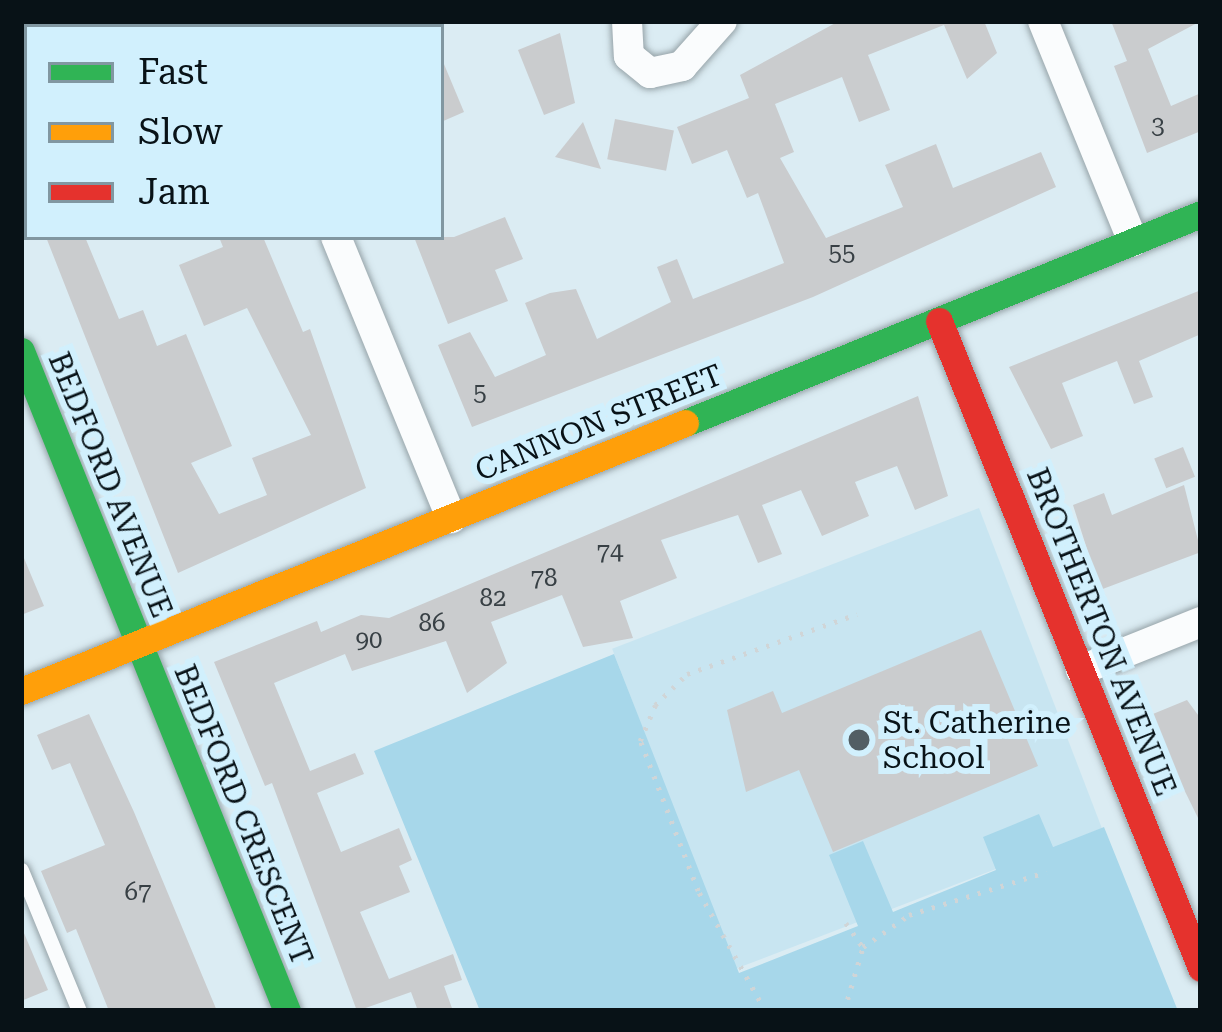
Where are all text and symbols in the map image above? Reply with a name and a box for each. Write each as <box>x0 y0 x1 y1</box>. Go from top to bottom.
legend <box>24 24 444 240</box>
text: Fast <box>138 51 208 93</box>
text: Slow <box>138 111 223 153</box>
house number: 3 <box>1151 113 1165 141</box>
text: Jam <box>138 171 210 213</box>
house number: 55 <box>829 240 855 268</box>
street label: BEDFORD AVENUE <box>40 347 180 623</box>
street label: CANNON STREET <box>470 357 728 489</box>
house number: 5 <box>473 380 487 408</box>
street label: BROTHERTON AVENUE <box>1019 463 1183 801</box>
house number: 74 <box>597 539 623 567</box>
house number: 78 <box>531 565 557 593</box>
house number: 82 <box>480 585 506 613</box>
house number: 86 <box>419 610 445 638</box>
house number: 90 <box>356 627 382 655</box>
street label: BEDFORD CRESCENT <box>166 660 320 970</box>
place label: St. Catherine School <box>883 705 1071 776</box>
marker: St. Catherine School <box>846 727 872 753</box>
house number: 67 <box>125 879 151 907</box>

